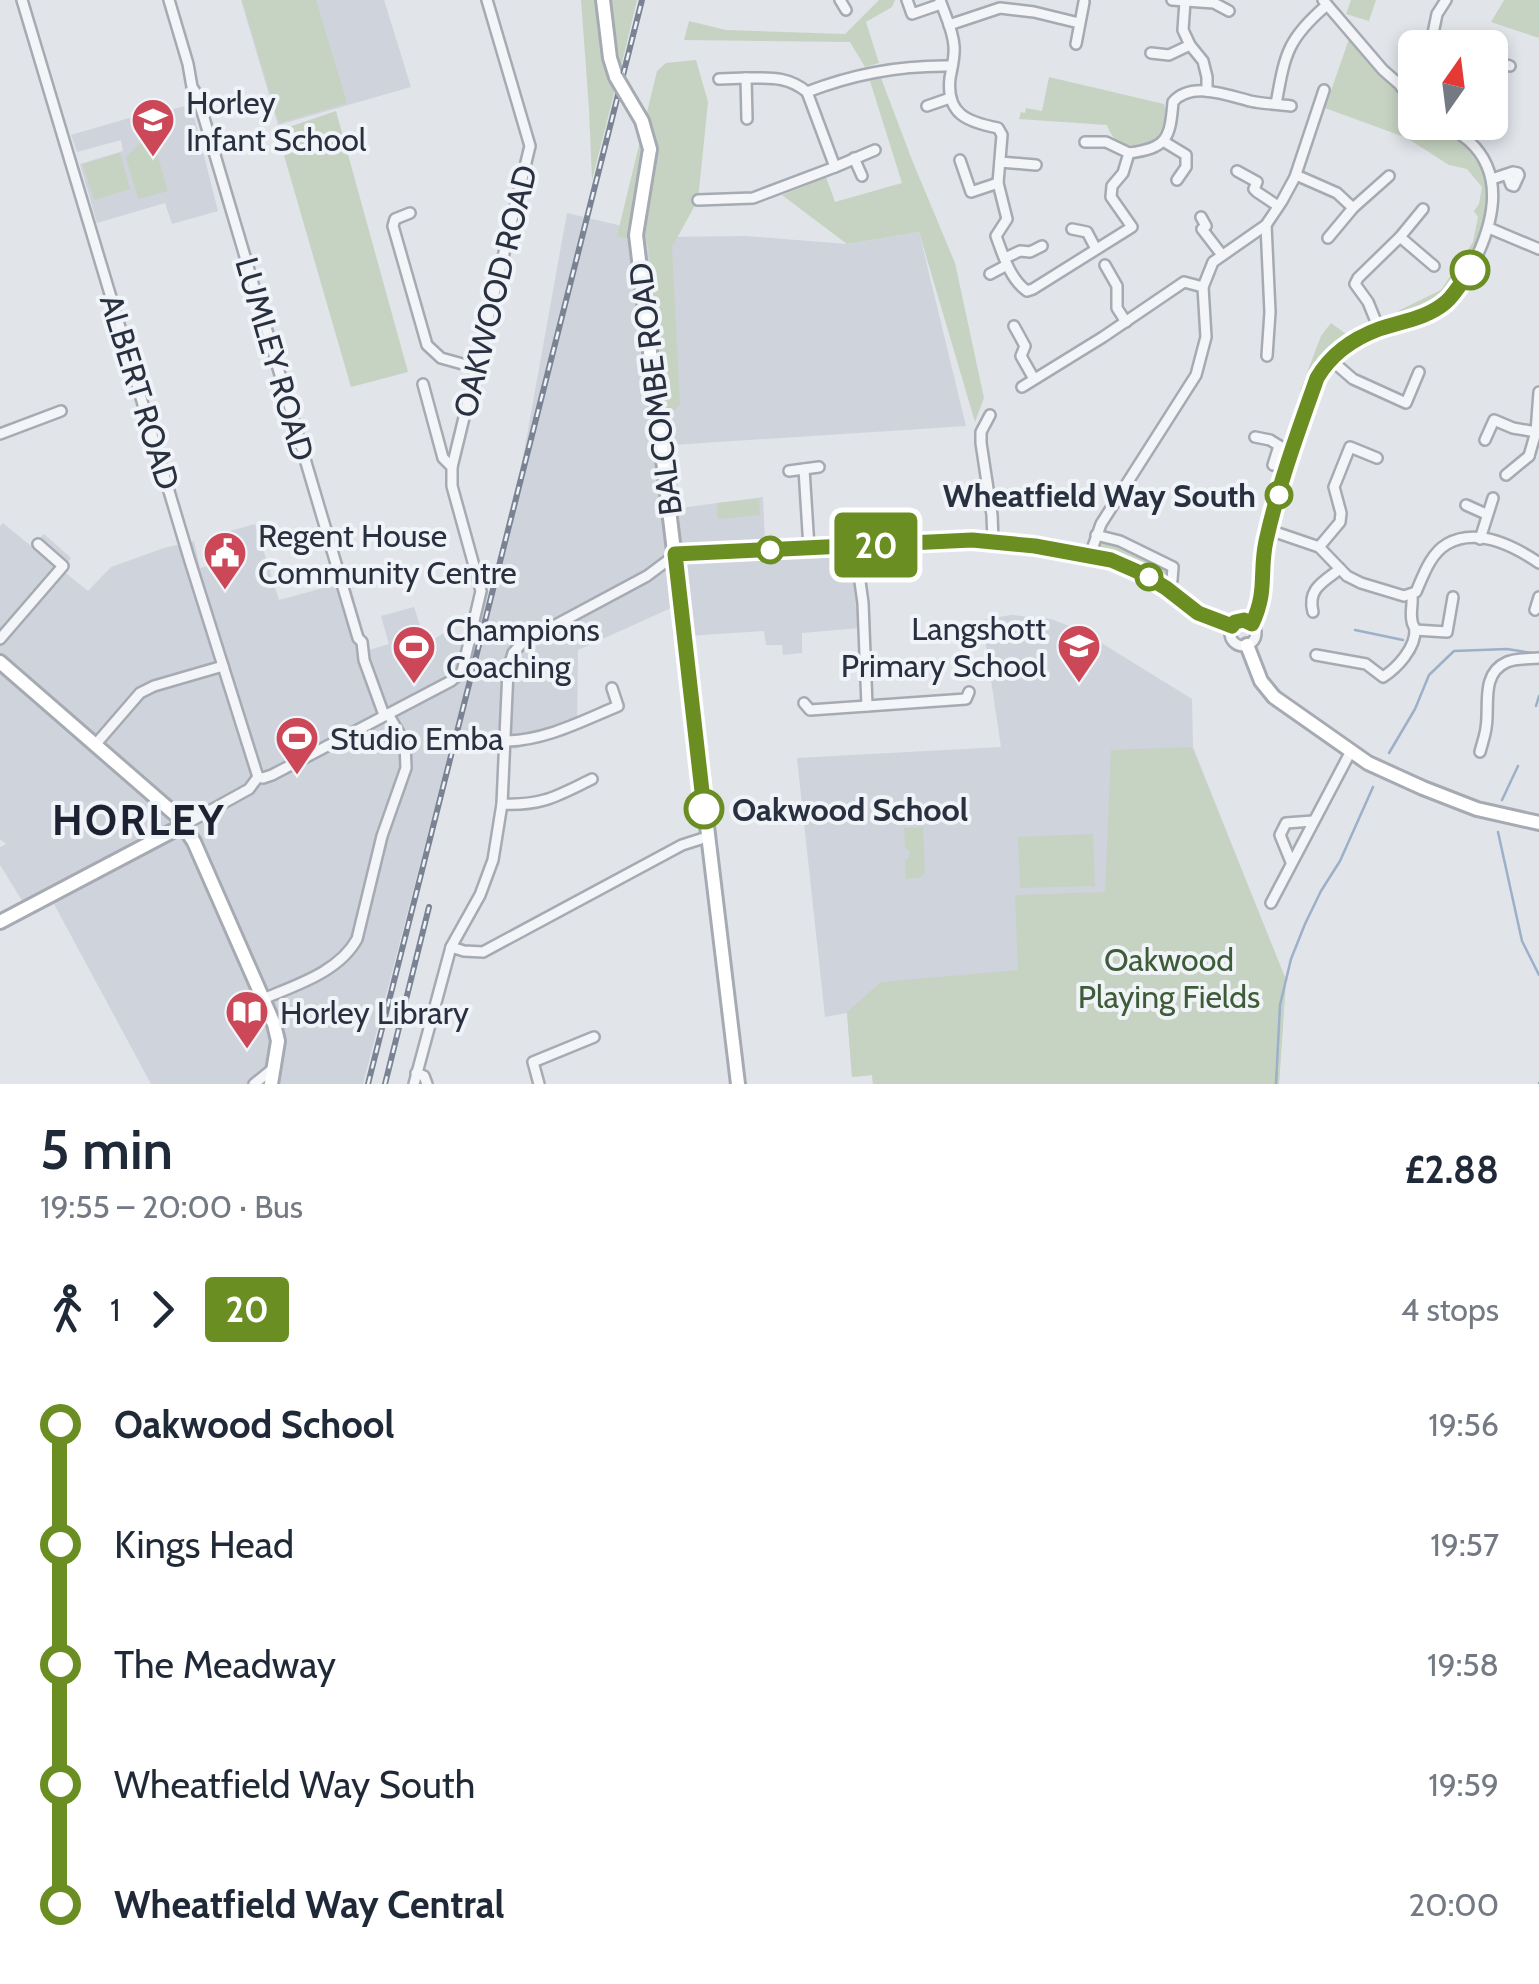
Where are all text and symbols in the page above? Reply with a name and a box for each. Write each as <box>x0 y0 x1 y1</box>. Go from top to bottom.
north arrow <box>1398 30 1508 140</box>
map controls <box>1398 30 1508 140</box>
place label: Horley Infant School <box>186 83 367 159</box>
school or university icon: Horley Infant School <box>130 97 176 158</box>
street label: OAKWOOD ROAD <box>445 161 545 421</box>
unlabelled marker <box>1451 251 1489 289</box>
street label: LUMLEY ROAD <box>227 253 323 465</box>
street label: BALCOMBE ROAD <box>620 260 690 518</box>
street label: ALBERT ROAD <box>92 290 188 494</box>
place label: Wheatfield Way South <box>943 476 1256 515</box>
marker: Wheatfield Way South <box>1266 482 1292 508</box>
line badge: 20 <box>831 512 921 578</box>
place label: Regent House Community Centre <box>258 516 517 592</box>
text: 20 <box>854 524 898 567</box>
public building icon: Regent House Community Centre <box>202 530 248 591</box>
unlabelled marker <box>757 537 783 563</box>
unlabelled marker <box>1136 564 1162 590</box>
place label: Langshott Primary School <box>841 609 1046 685</box>
place label: Champions Coaching <box>446 610 600 686</box>
school or university icon: Langshott Primary School <box>1056 623 1102 684</box>
sports icon: Champions Coaching <box>391 624 437 685</box>
sports icon: Studio Emba <box>274 715 320 776</box>
place label: Studio Emba <box>330 719 504 758</box>
marker: Oakwood School <box>685 790 723 828</box>
place label: Oakwood School <box>732 790 968 829</box>
district label: HORLEY <box>52 794 226 846</box>
park label: Oakwood Playing Fields <box>1078 940 1260 1016</box>
library icon: Horley Library <box>224 989 270 1050</box>
place label: Horley Library <box>280 993 469 1032</box>
text: 5 min <box>40 1116 173 1183</box>
text: £2.88 <box>1405 1146 1499 1193</box>
text: 19:55 – 20:00 · Bus <box>40 1187 303 1226</box>
icon: walk <box>40 1282 95 1337</box>
icon: forward <box>135 1282 190 1337</box>
text: 20 <box>225 1288 269 1331</box>
text: 1 <box>110 1290 120 1329</box>
text: 4 stops <box>1401 1290 1499 1329</box>
text: Oakwood School <box>114 1401 394 1448</box>
text: 19:56 <box>1428 1405 1499 1444</box>
text: Kings Head <box>114 1521 294 1568</box>
text: 19:57 <box>1430 1525 1499 1564</box>
text: The Meadway <box>114 1641 336 1688</box>
text: 19:58 <box>1427 1645 1499 1684</box>
text: Wheatfield Way South <box>114 1761 475 1808</box>
text: 19:59 <box>1428 1765 1499 1804</box>
text: Wheatfield Way Central <box>114 1881 505 1928</box>
text: 20:00 <box>1409 1885 1499 1924</box>

